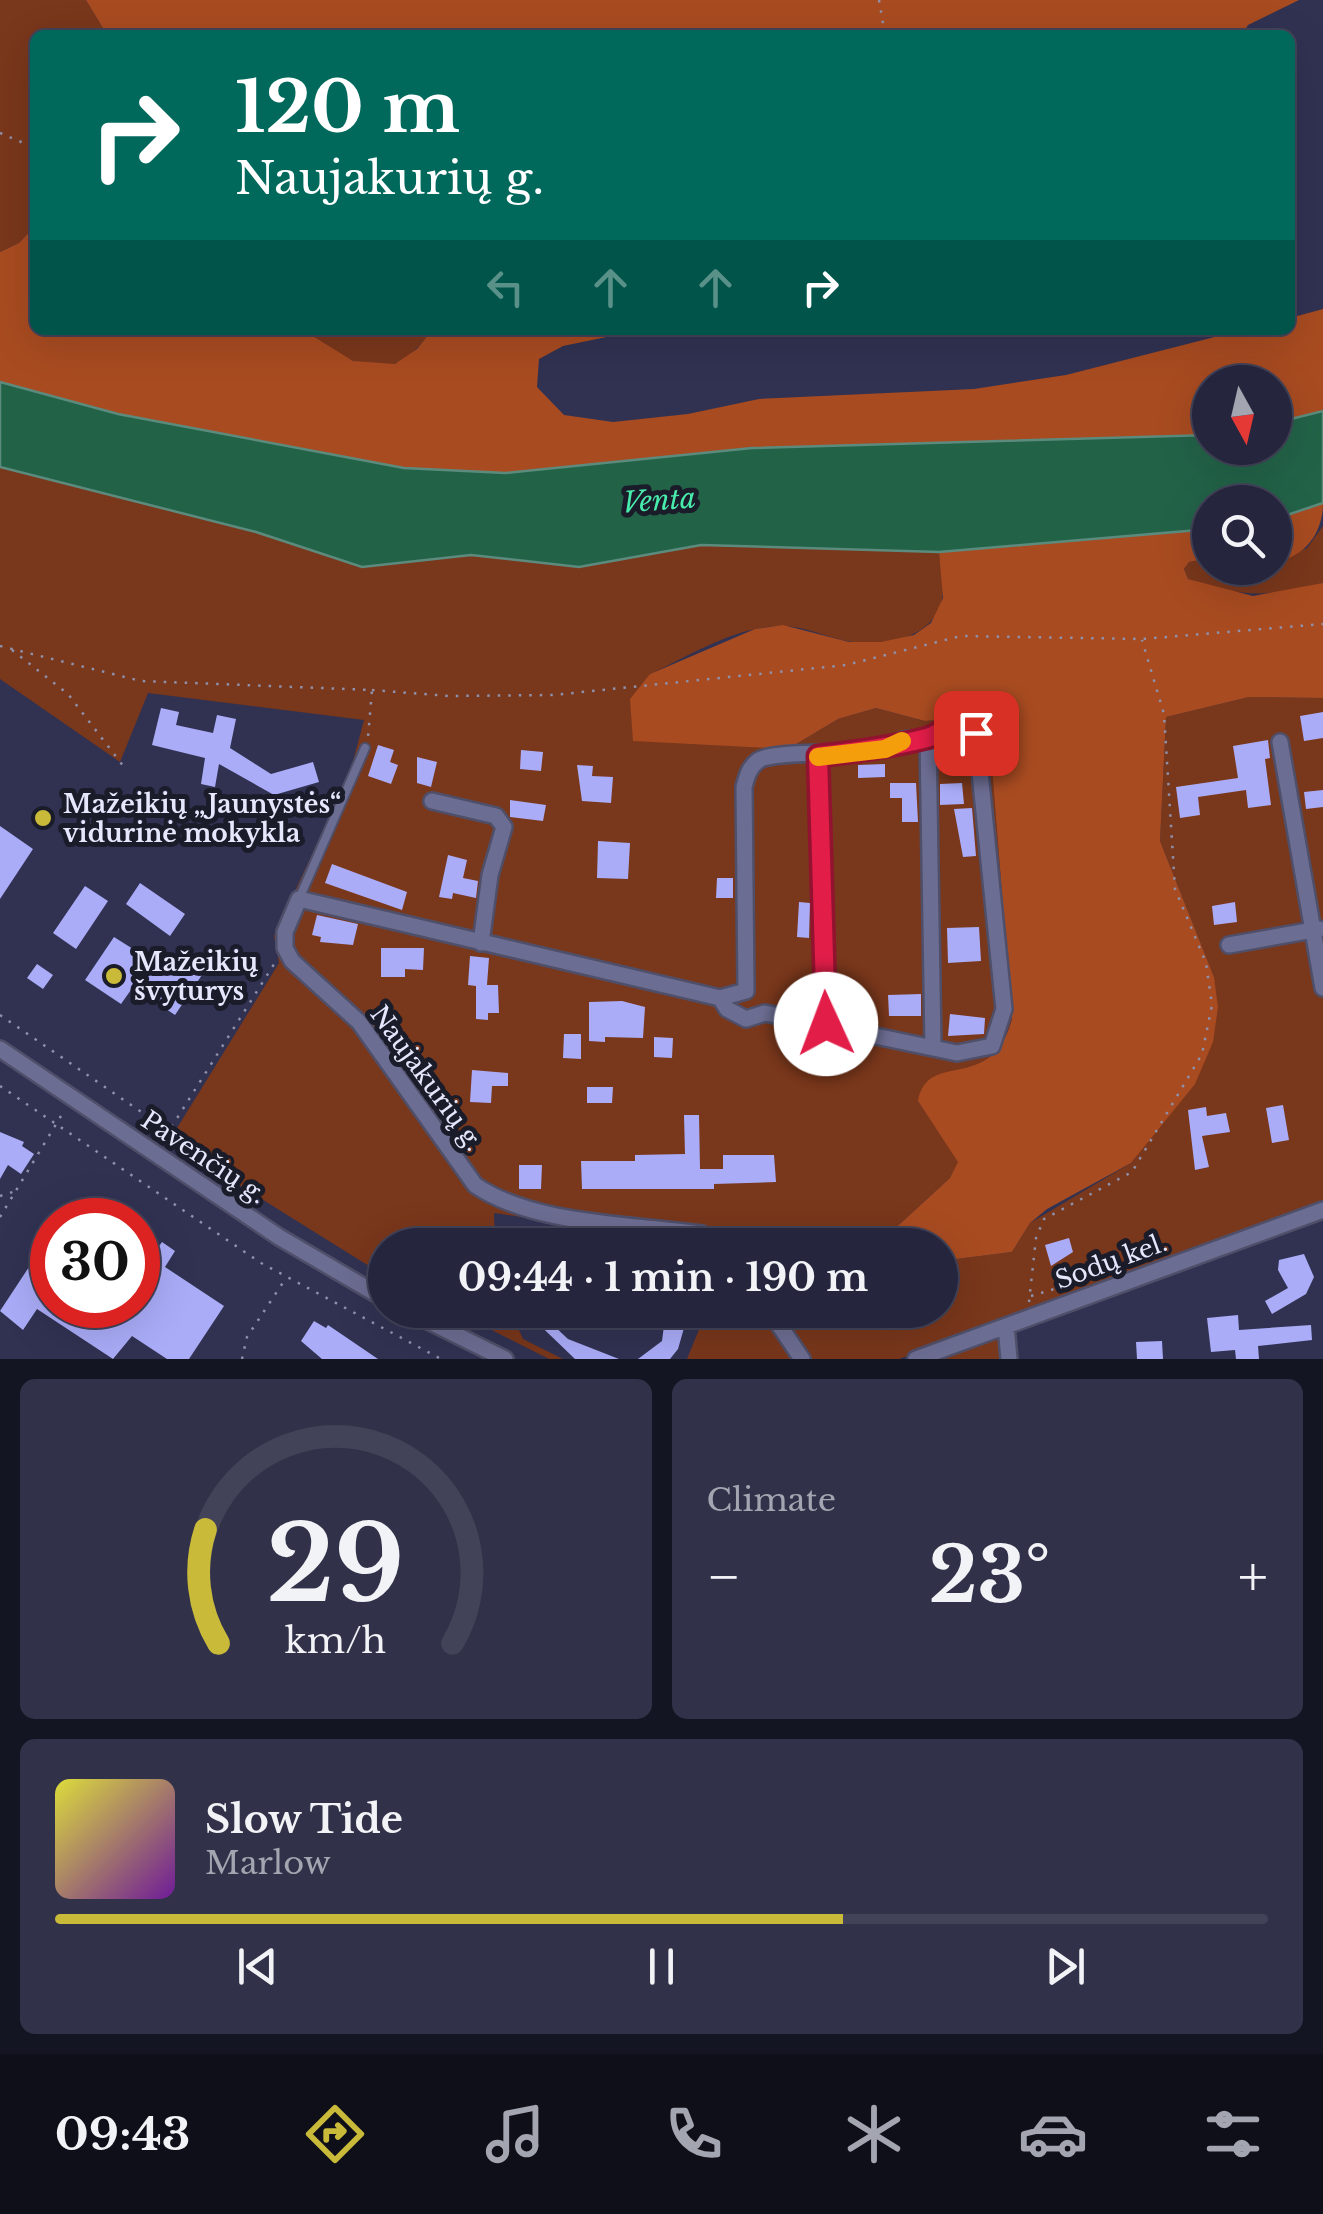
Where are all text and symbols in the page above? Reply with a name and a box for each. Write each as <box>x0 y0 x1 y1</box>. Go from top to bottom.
text: 120 m <box>235 64 460 151</box>
icon: right <box>70 70 200 200</box>
text: Naujakurių g. <box>235 150 544 206</box>
icon: left <box>478 260 533 315</box>
icon: ahead <box>583 260 638 315</box>
icon: ahead <box>688 260 743 315</box>
icon: right <box>793 260 848 315</box>
north arrow <box>1192 365 1292 465</box>
map controls <box>1192 365 1292 585</box>
water label: Venta <box>621 480 697 521</box>
button: search <box>1192 485 1292 585</box>
pin <box>934 691 1019 776</box>
icon: arrive <box>949 706 1004 761</box>
place label: Mažeikių „Jaunystės“ vidurinė mokykla <box>63 789 341 849</box>
marker: Mažeikių „Jaunystės“ vidurinė mokykla <box>32 807 54 829</box>
place label: Mažeikių švyturys <box>134 947 258 1007</box>
marker: Mažeikių švyturys <box>103 965 125 987</box>
position arrow <box>774 972 878 1076</box>
street label: Naujakurių g. <box>364 1000 490 1157</box>
street label: Pavenčių g. <box>135 1104 272 1211</box>
speed limit sign: 30 <box>30 1198 160 1328</box>
street label: Sodų kel. <box>1051 1227 1171 1296</box>
text: 09:44 · 1 min · 190 m <box>458 1254 868 1301</box>
text: Climate <box>707 1480 836 1520</box>
text: 29 <box>267 1500 405 1629</box>
text: 23° <box>929 1529 1050 1622</box>
text: − <box>707 1543 741 1611</box>
text: + <box>1238 1543 1268 1611</box>
text: km/h <box>285 1618 386 1663</box>
text: Slow Tide <box>205 1796 403 1843</box>
text: Marlow <box>205 1843 331 1883</box>
icon: previous <box>230 1939 285 1994</box>
icon: pause <box>634 1939 689 1994</box>
icon: next <box>1038 1939 1093 1994</box>
icon: directions <box>300 2099 370 2169</box>
icon: music <box>480 2099 550 2169</box>
icon: phone <box>659 2099 729 2169</box>
icon: climate <box>839 2099 909 2169</box>
icon: car <box>1018 2099 1088 2169</box>
icon: filters <box>1198 2099 1268 2169</box>
text: 09:43 <box>55 2106 190 2162</box>

